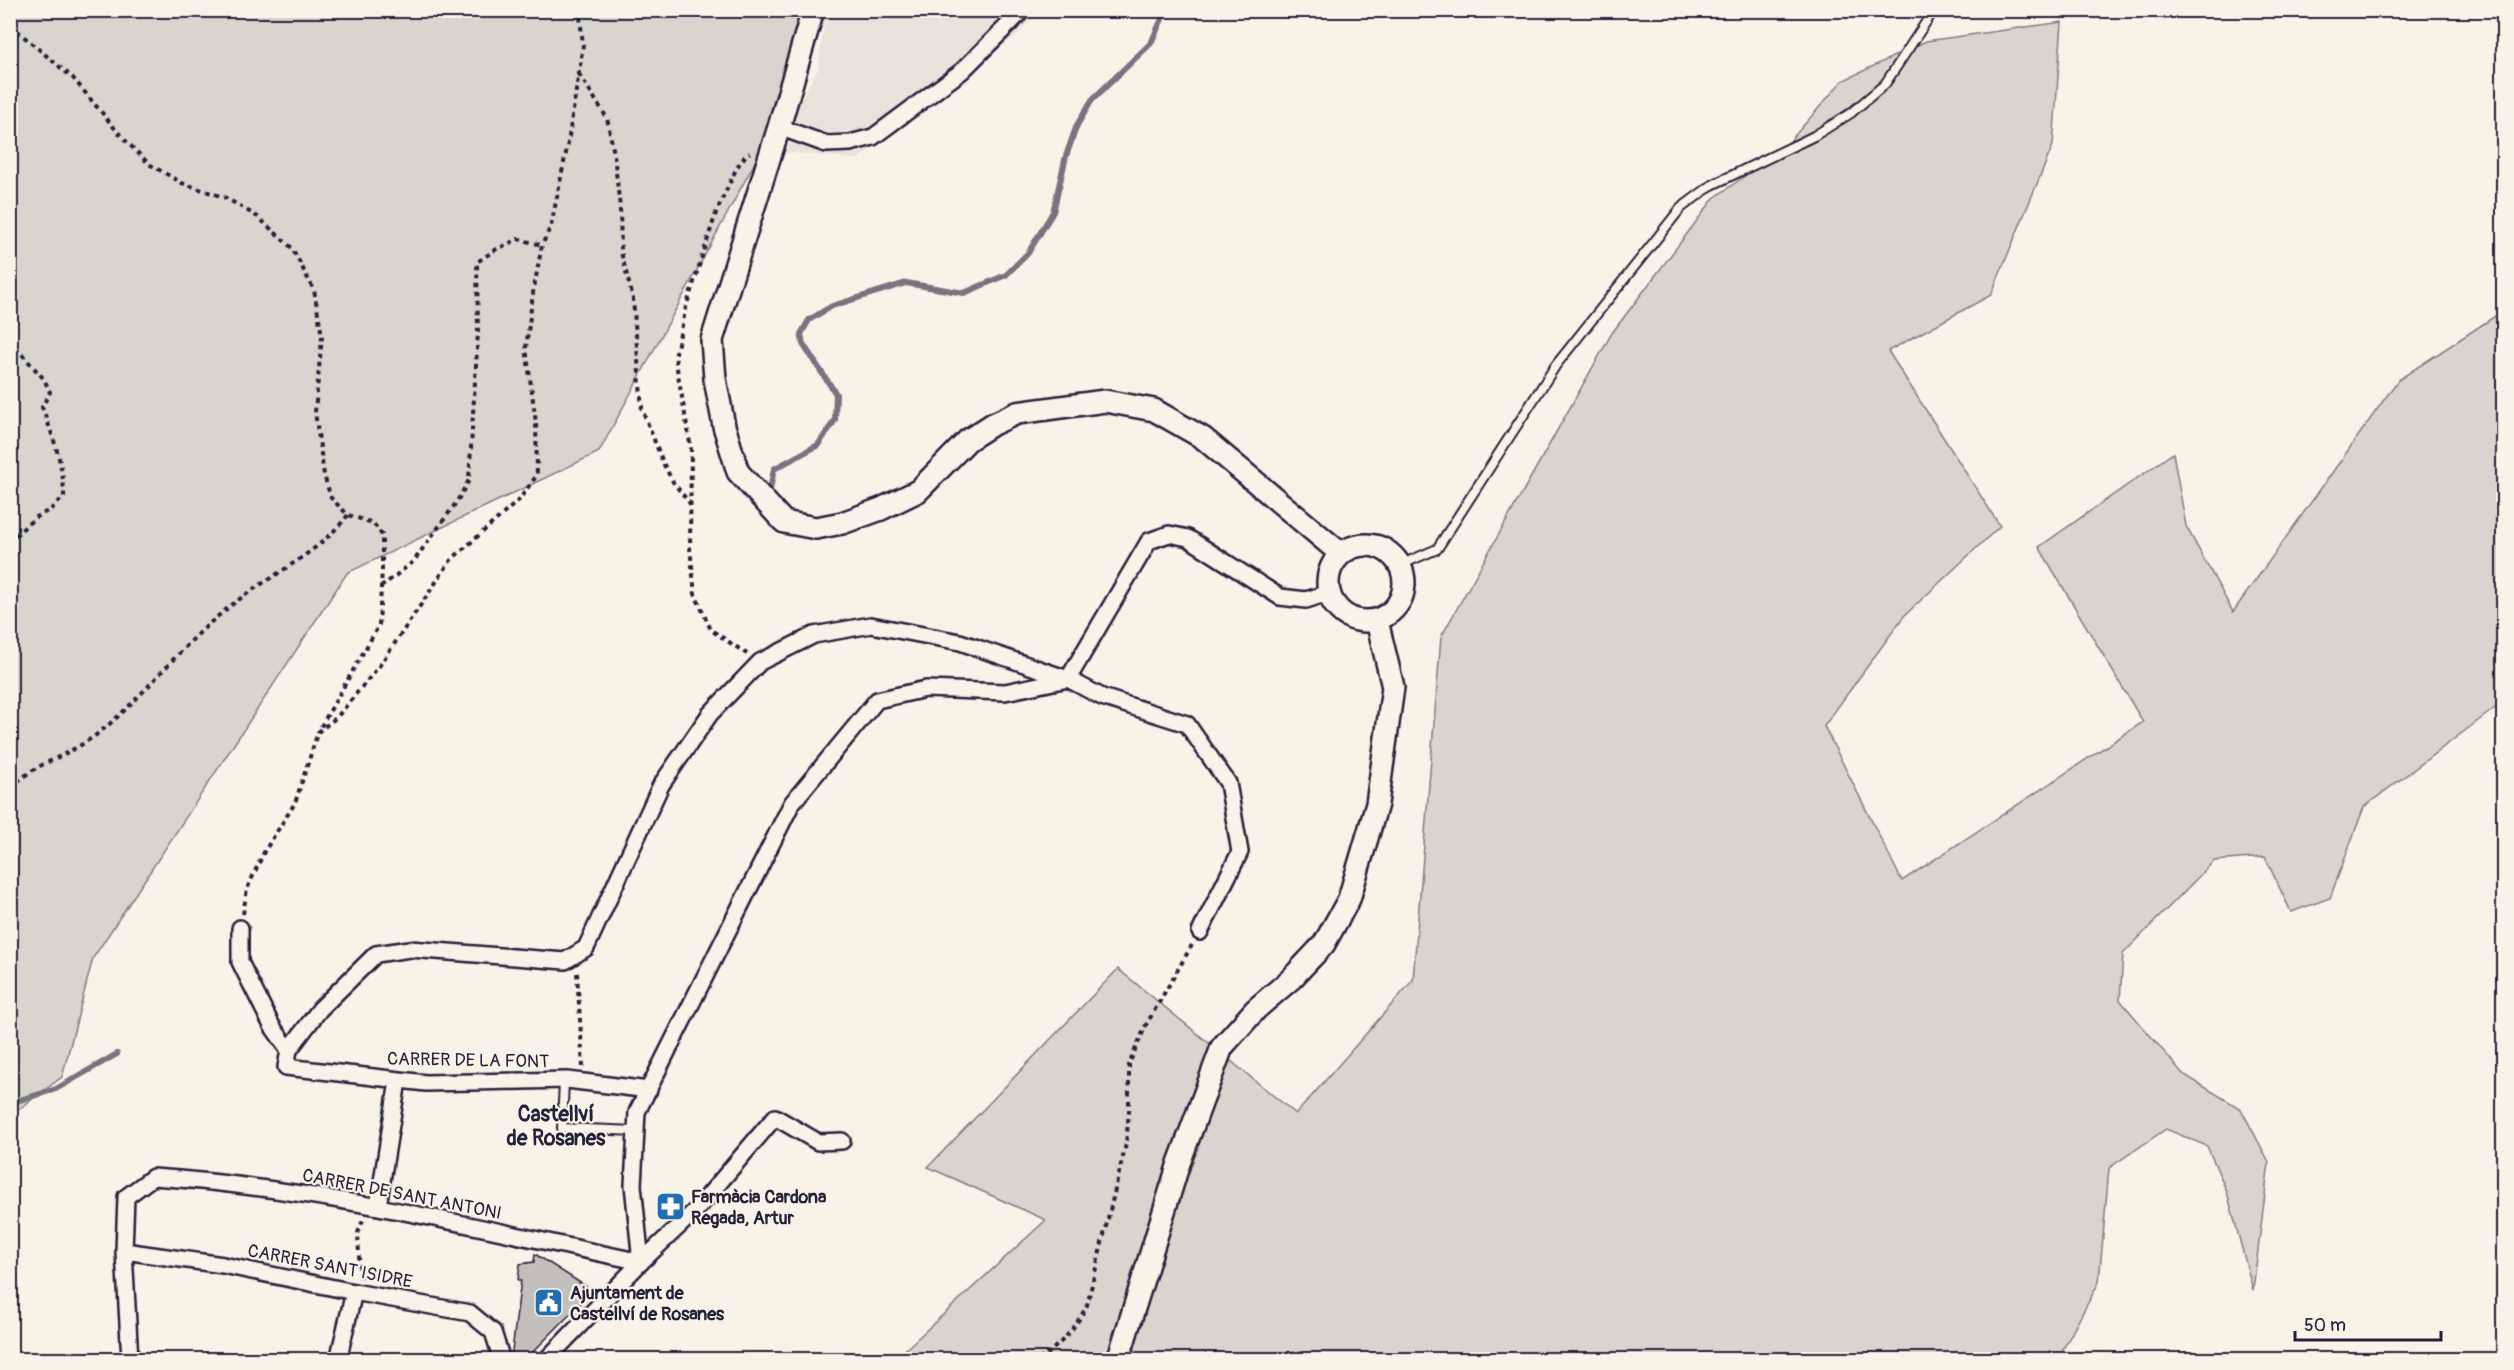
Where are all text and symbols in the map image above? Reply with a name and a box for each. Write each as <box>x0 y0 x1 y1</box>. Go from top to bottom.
street label: CARRER DE LA FONT <box>387 1048 549 1073</box>
district label: Castellví de Rosanes <box>507 1101 606 1152</box>
street label: CARRER DE SANT ANTONI <box>300 1164 504 1225</box>
place label: Farmàcia Cardona Regada, Artur <box>691 1186 827 1230</box>
pharmacy icon: Farmàcia Cardona Regada, Artur <box>654 1191 686 1223</box>
street label: CARRER SANT ISIDRE <box>246 1239 414 1294</box>
place label: Ajuntament de Castellví de Rosanes <box>570 1282 725 1326</box>
public building icon: Ajuntament de Castellví de Rosanes <box>533 1287 565 1319</box>
scale bar <box>2295 1304 2440 1342</box>
text: 50 m <box>2304 1314 2346 1337</box>

